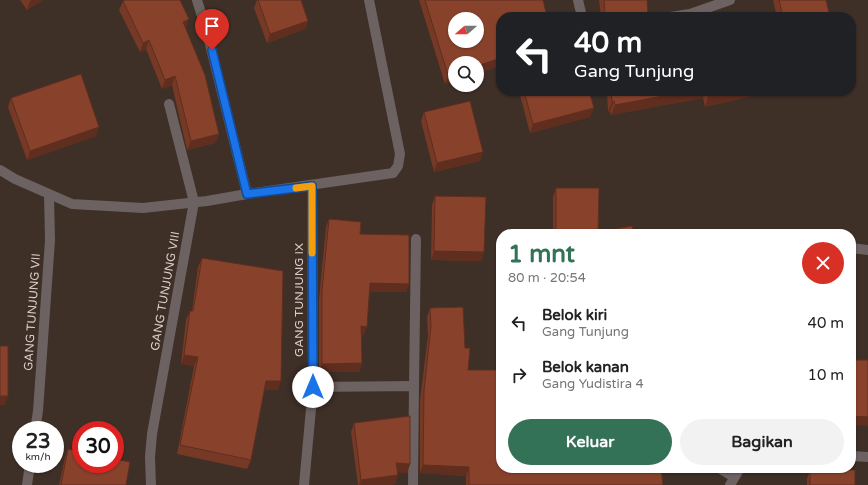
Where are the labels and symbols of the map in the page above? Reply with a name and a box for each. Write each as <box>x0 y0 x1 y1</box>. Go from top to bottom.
pin <box>195 9 229 50</box>
north arrow <box>448 12 484 48</box>
street label: GANG TUNJUNG VIII <box>148 230 182 352</box>
street label: GANG TUNJUNG IX <box>292 243 306 357</box>
street label: GANG TUNJUNG VII <box>21 253 43 371</box>
position arrow <box>292 366 334 408</box>
speed limit sign: 30 <box>72 421 124 473</box>

